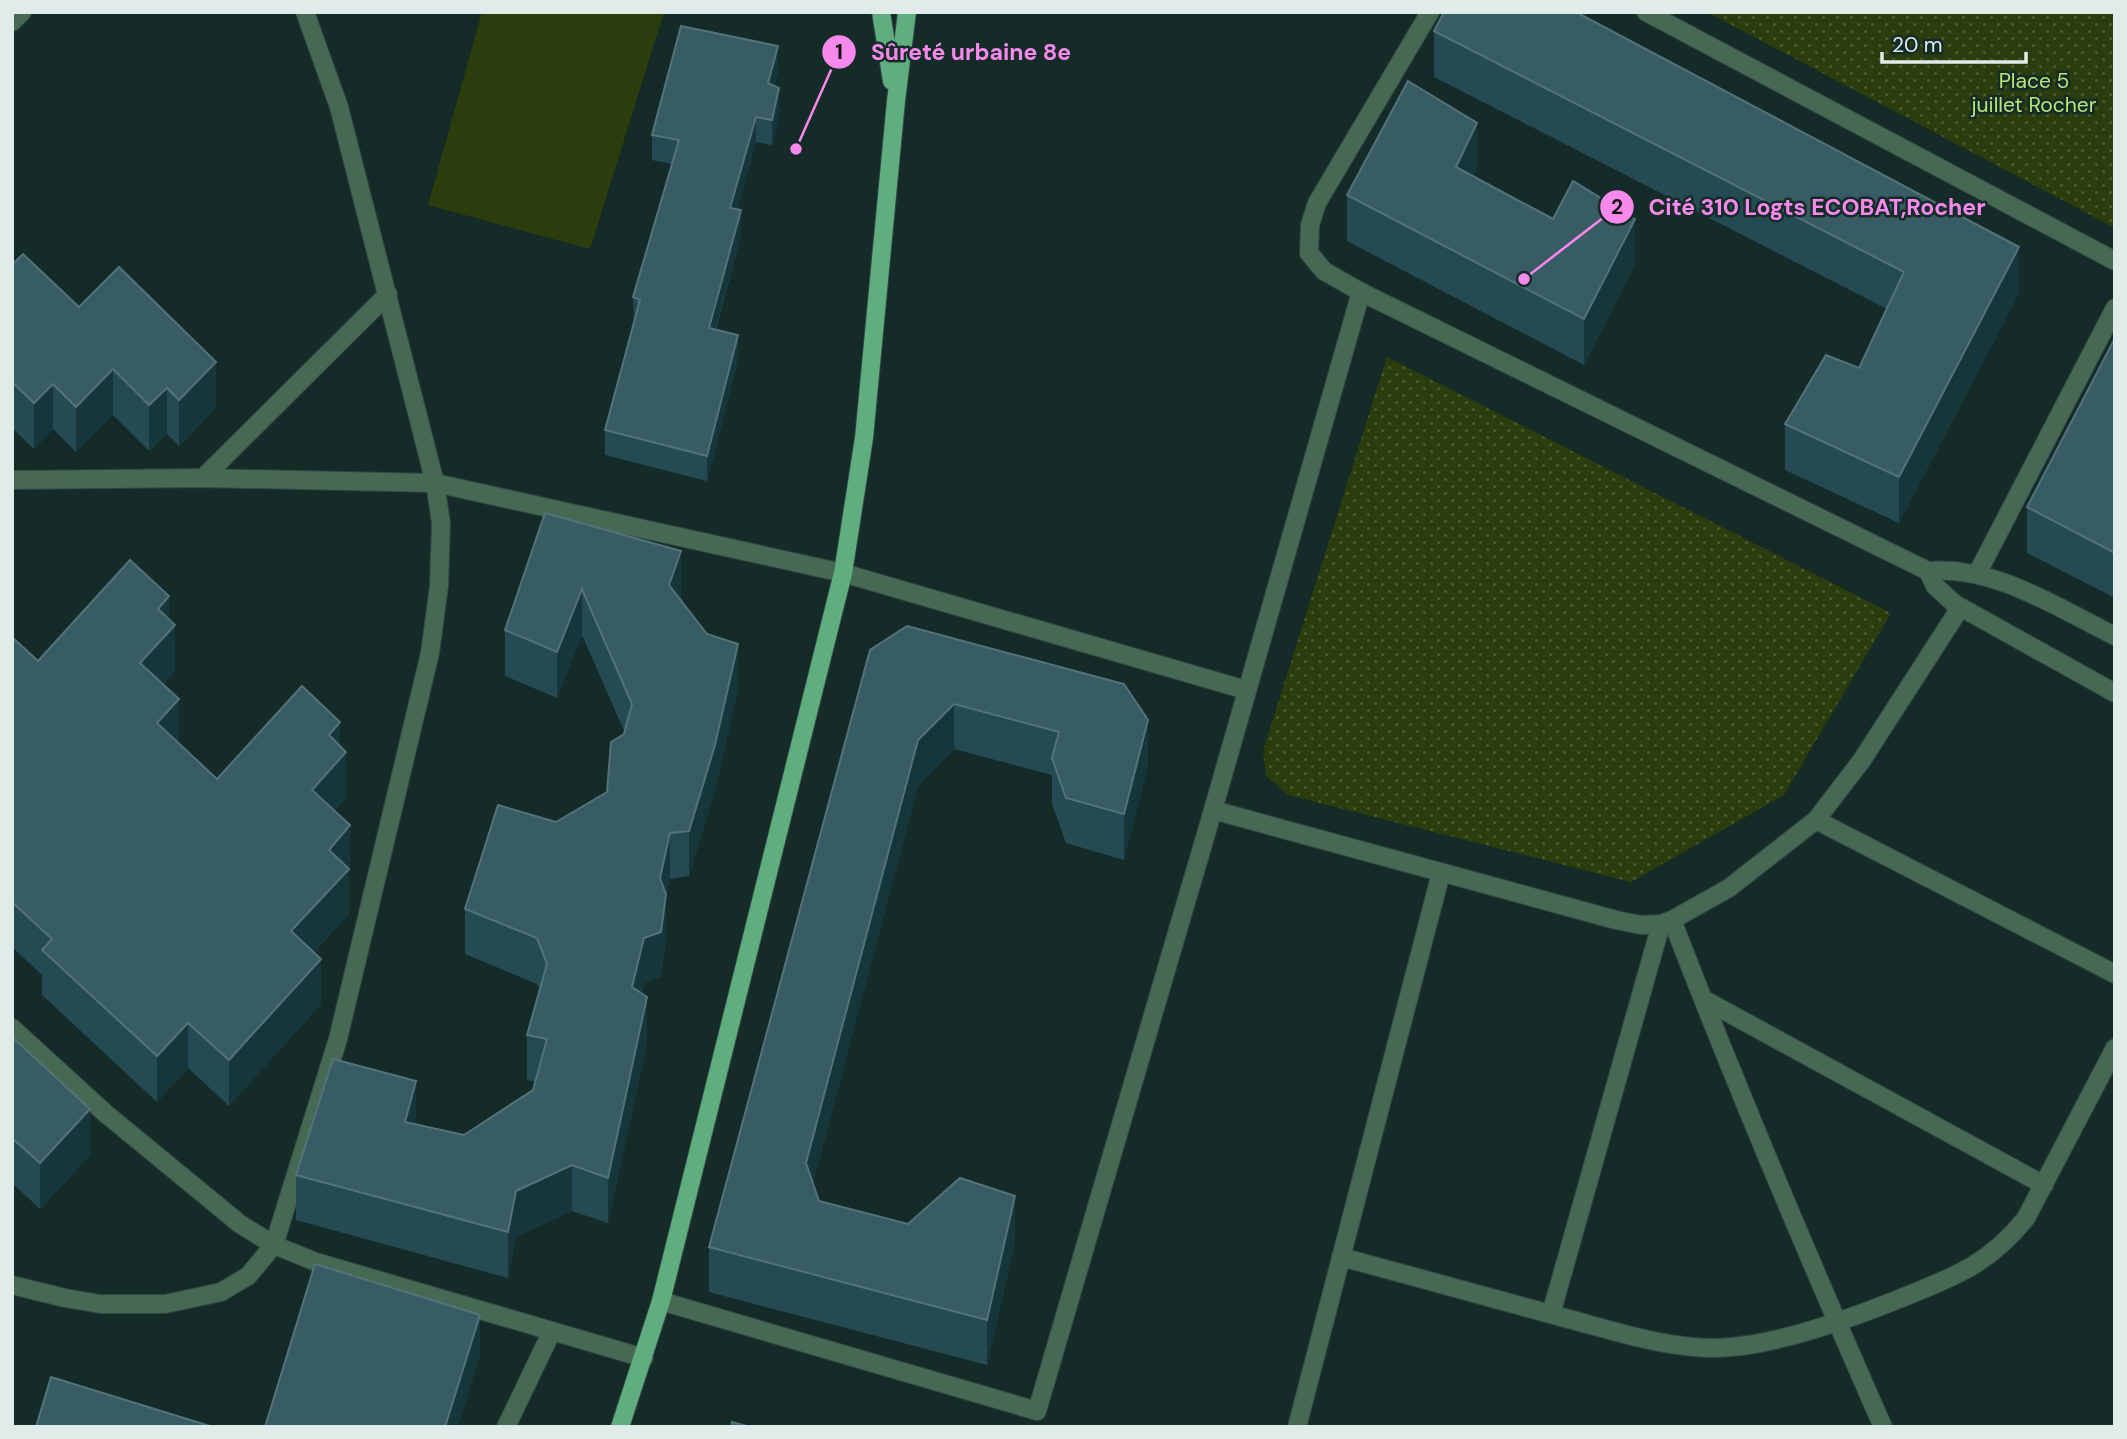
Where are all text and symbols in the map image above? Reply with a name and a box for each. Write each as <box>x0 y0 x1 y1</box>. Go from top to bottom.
scale bar <box>1882 21 2025 65</box>
callout: Sûreté urbaine 8e <box>822 30 1085 74</box>
text: 20 m <box>1892 31 1943 59</box>
text: Sûreté urbaine 8e <box>871 37 1071 67</box>
text: 1 <box>835 38 843 66</box>
park label: Place 5 juillet Rocher <box>1970 67 2097 119</box>
callout: Cité 310 Logts ECOBAT,Rocher <box>1600 185 2000 229</box>
text: Cité 310 Logts ECOBAT,Rocher <box>1648 192 1986 222</box>
text: 2 <box>1611 193 1623 221</box>

